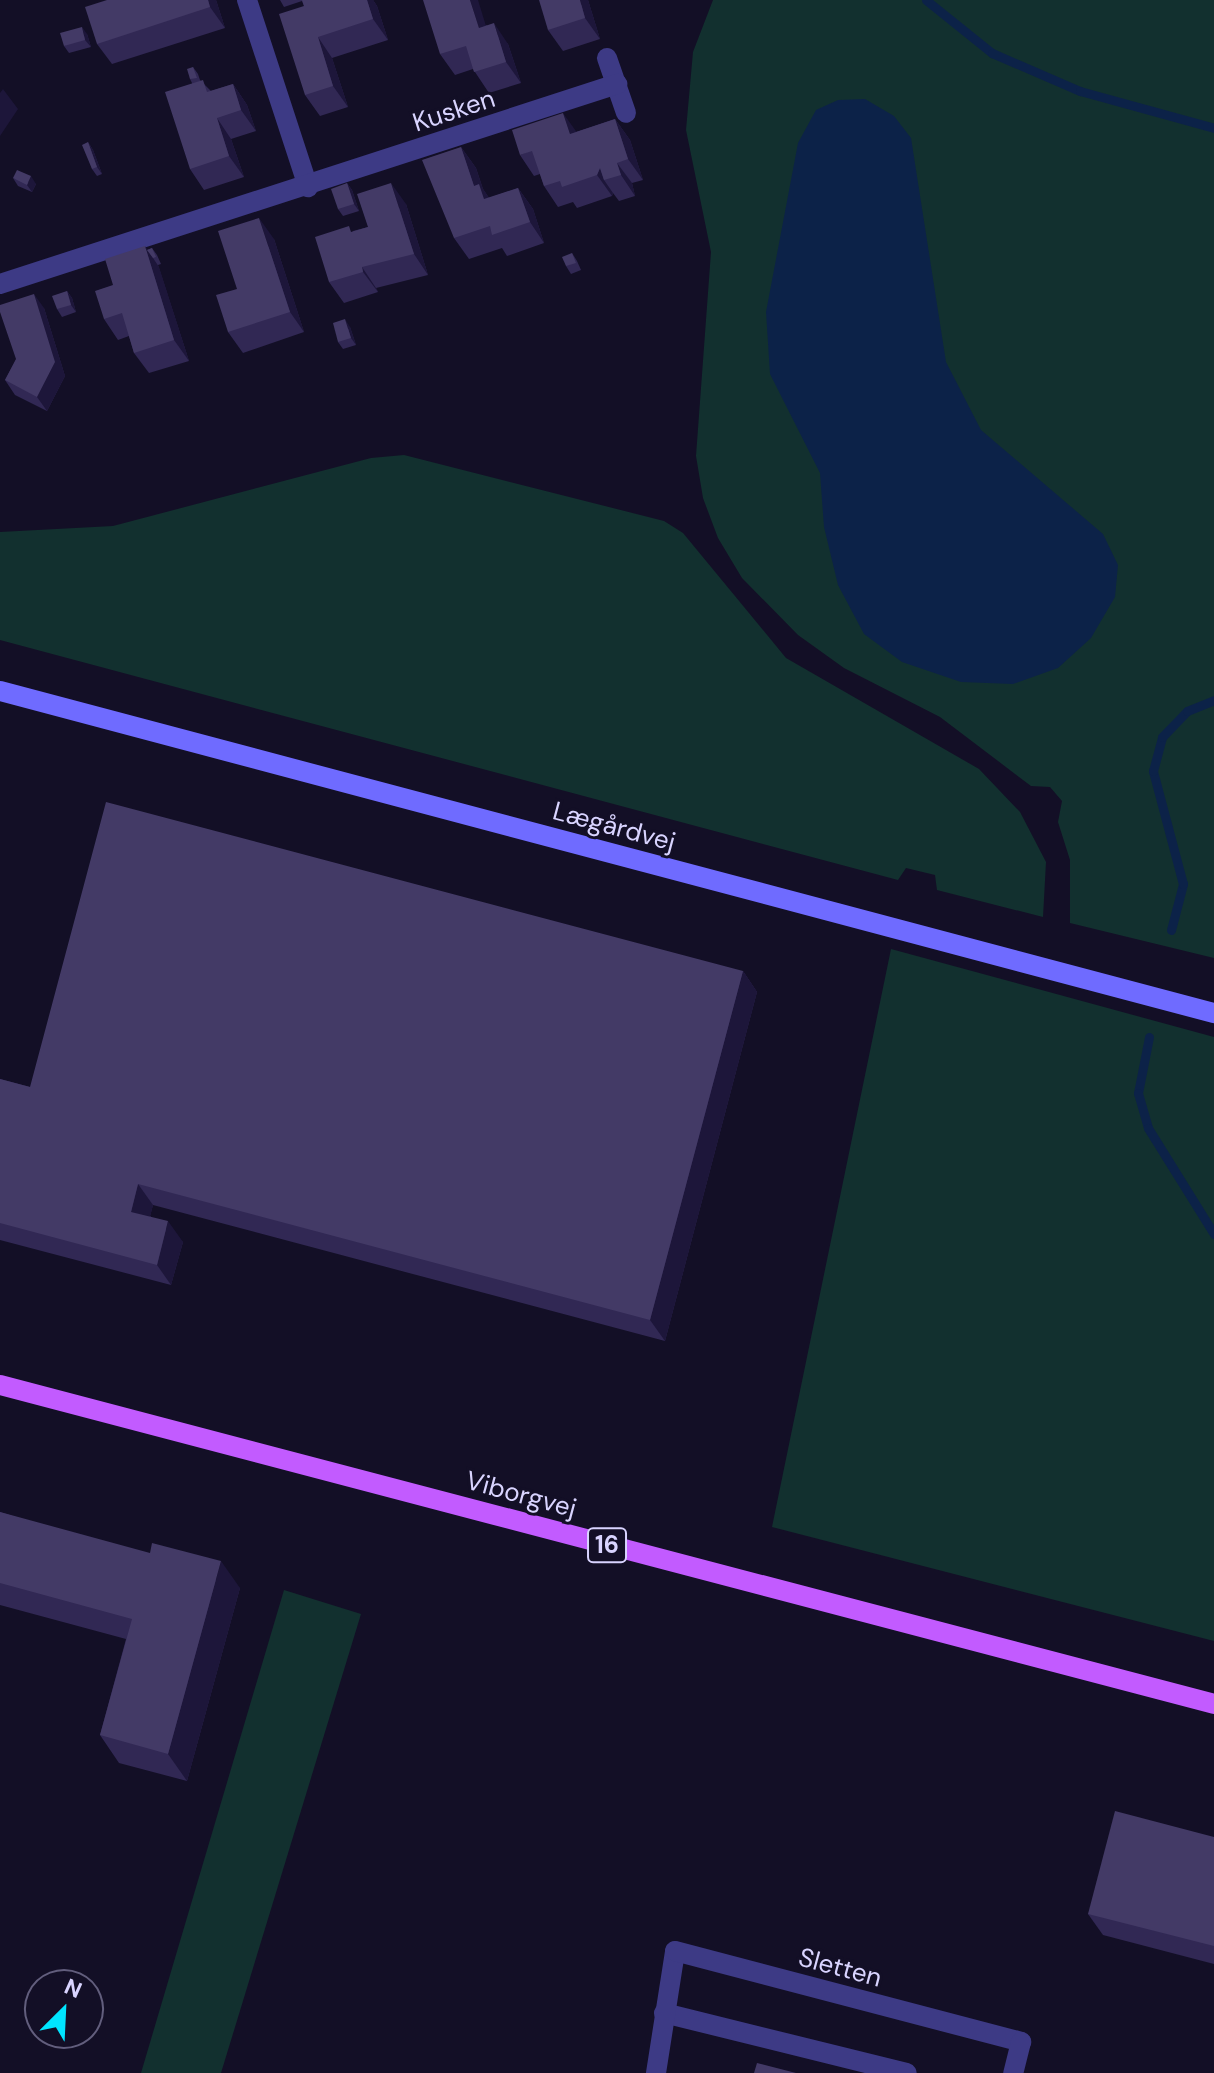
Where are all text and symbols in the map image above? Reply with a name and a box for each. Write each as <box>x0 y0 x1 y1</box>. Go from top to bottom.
street label: Kusken <box>409 83 499 139</box>
street label: Lægårdvej <box>549 796 679 858</box>
street label: Viborgvej <box>462 1465 580 1525</box>
road number: 16 <box>587 1525 627 1565</box>
street label: Sletten <box>795 1942 885 1994</box>
north arrow <box>24 1969 104 2049</box>
text: N <box>60 1972 86 2005</box>

